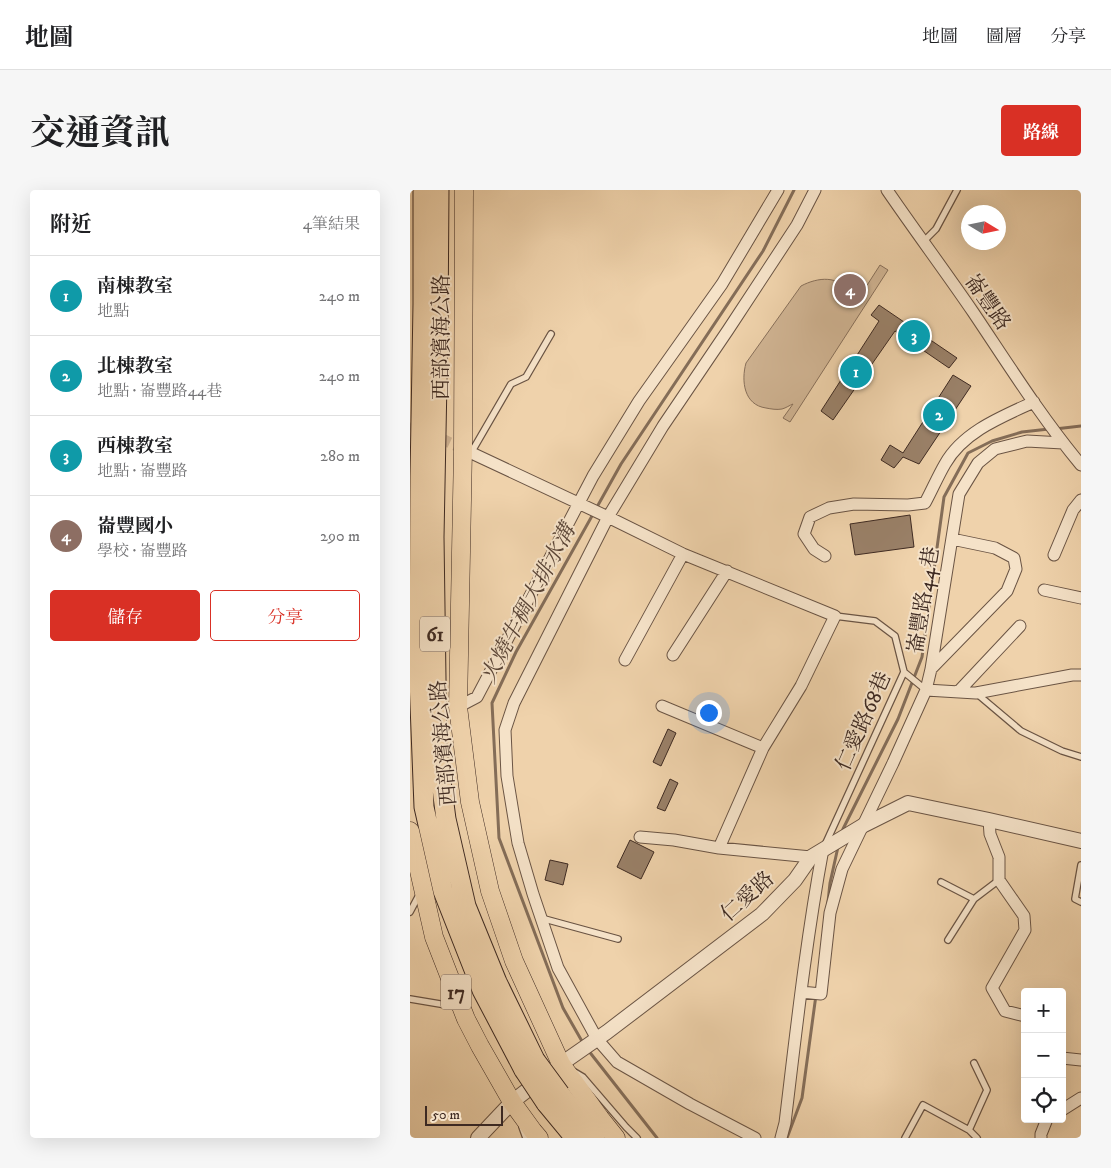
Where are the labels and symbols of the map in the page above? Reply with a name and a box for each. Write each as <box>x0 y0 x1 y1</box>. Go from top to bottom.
north arrow <box>961 205 1006 250</box>
street label: 崙豐路 <box>958 269 1016 336</box>
pin: 4 <box>834 271 866 309</box>
street label: 西部濱海公路 <box>429 274 455 400</box>
pin: 3 <box>898 317 930 355</box>
pin: 1 <box>840 353 872 391</box>
pin: 2 <box>923 396 955 434</box>
water label: 火燒牛稠大排水溝 <box>475 517 583 688</box>
street label: 崙豐路44巷 <box>903 545 945 656</box>
road number: 61 <box>420 616 450 652</box>
street label: 仁愛路68巷 <box>831 668 897 775</box>
street label: 西部濱海公路 <box>426 679 462 807</box>
your location <box>696 700 722 726</box>
street label: 仁愛路 <box>716 866 780 927</box>
road number: 17 <box>441 974 471 1010</box>
scale bar <box>425 1103 502 1126</box>

